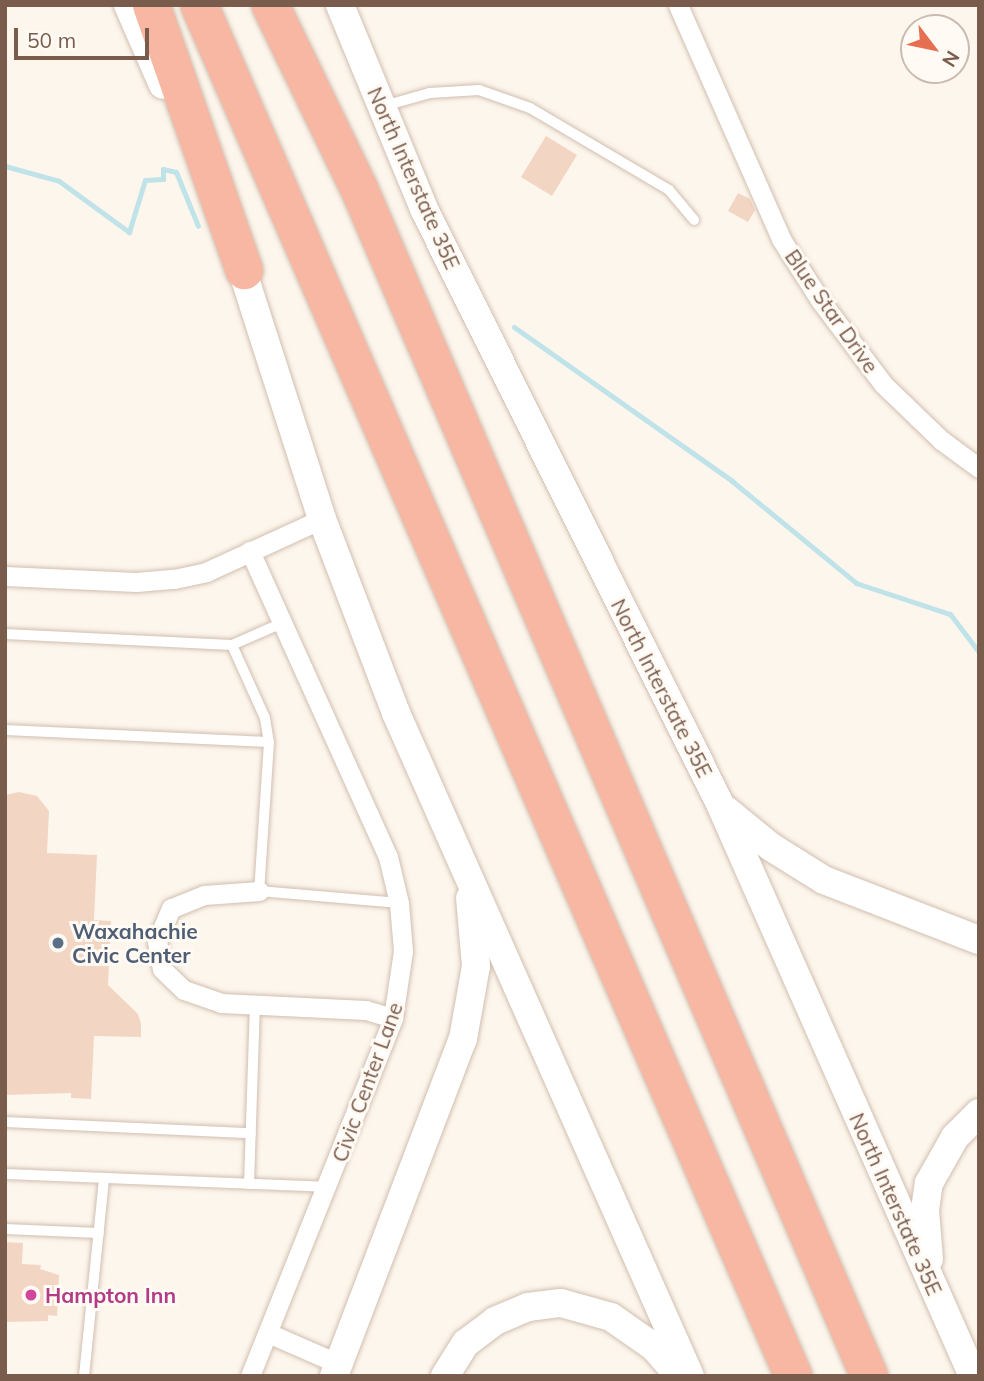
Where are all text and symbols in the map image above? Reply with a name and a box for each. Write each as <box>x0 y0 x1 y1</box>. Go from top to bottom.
scale bar <box>18 14 152 58</box>
north arrow <box>900 14 970 84</box>
text: 50 m <box>27 27 76 53</box>
text: N <box>937 47 965 72</box>
street label: North Interstate 35E <box>362 83 466 273</box>
street label: Blue Star Drive <box>780 244 884 378</box>
street label: North Interstate 35E <box>606 595 718 781</box>
place label: Waxahachie Civic Center <box>72 918 198 968</box>
marker: Waxahachie Civic Center <box>50 935 66 951</box>
street label: Civic Center Lane <box>326 999 408 1165</box>
street label: North Interstate 35E <box>844 1109 948 1299</box>
place label: Hampton Inn <box>45 1282 176 1308</box>
marker: Hampton Inn <box>23 1287 39 1303</box>

